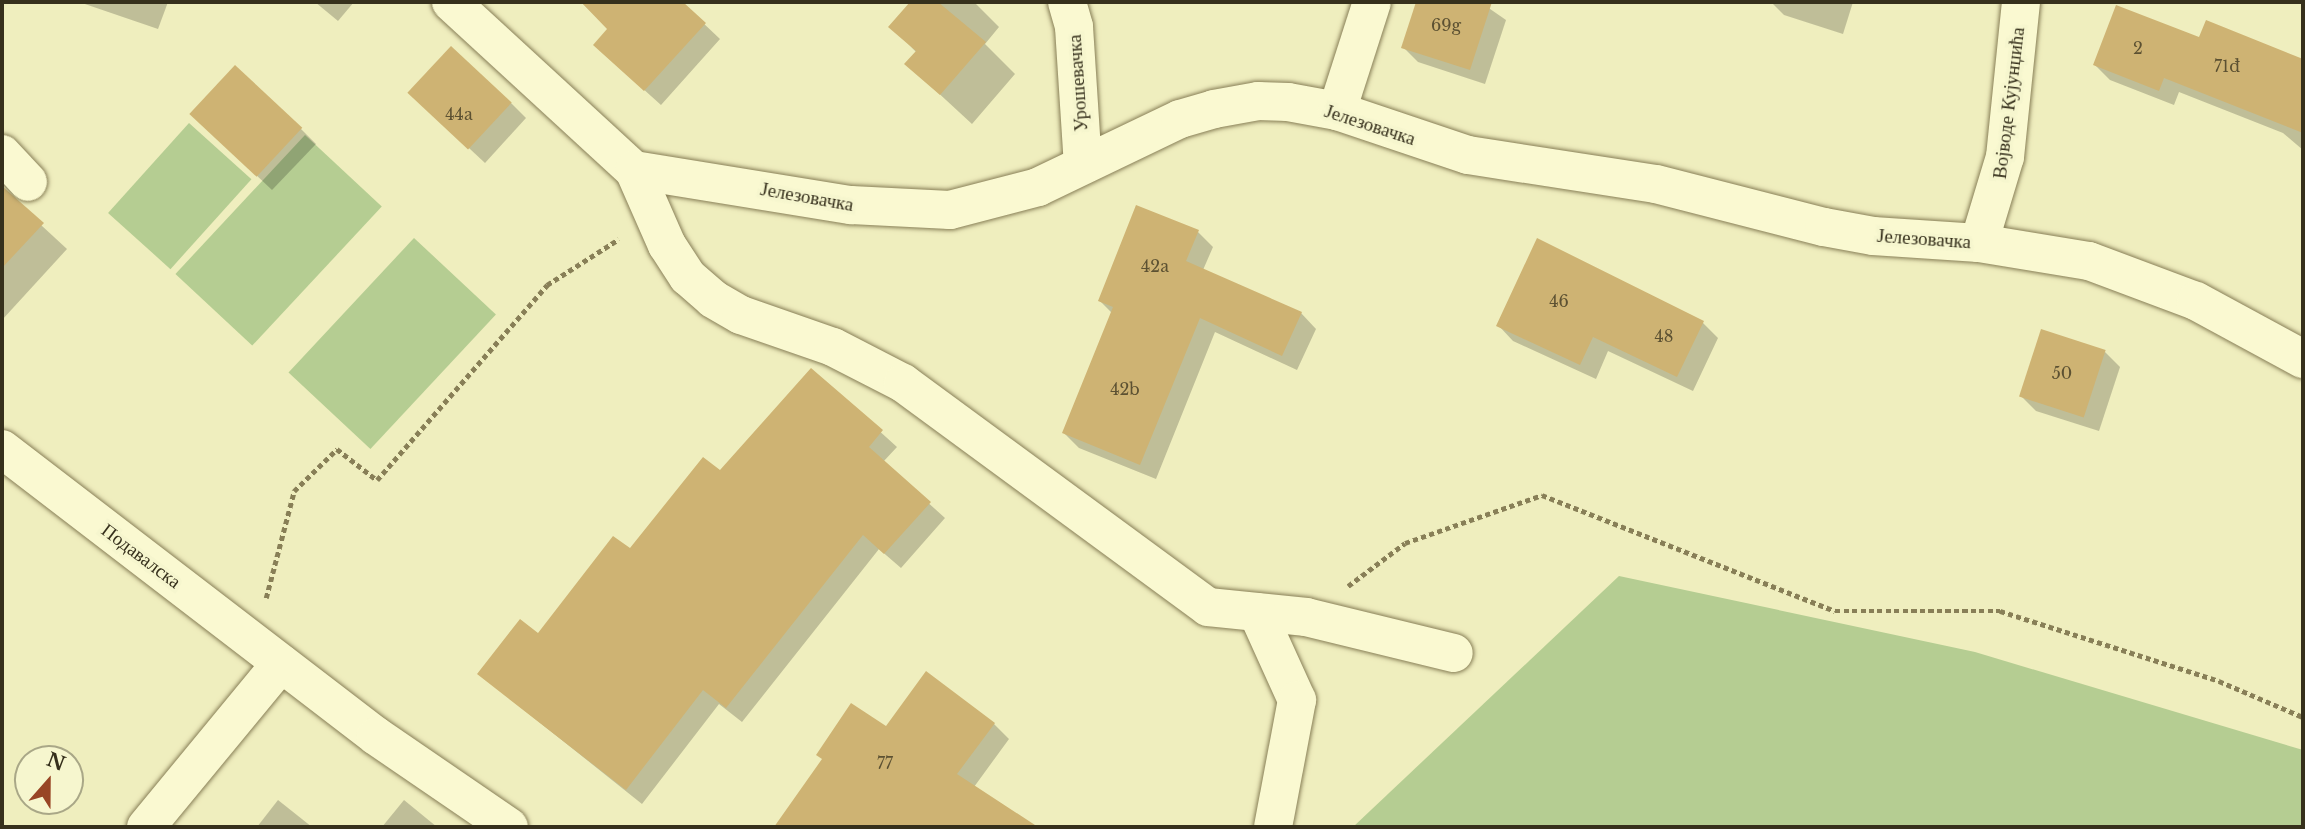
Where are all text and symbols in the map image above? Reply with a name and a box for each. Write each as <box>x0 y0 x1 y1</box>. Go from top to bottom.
house number: 69g <box>1431 15 1461 35</box>
street label: Војводе Кујунџића <box>1988 26 2030 180</box>
street label: Урошевачка <box>1063 34 1093 132</box>
house number: 2 <box>2133 38 2143 58</box>
house number: 71đ <box>2214 56 2240 76</box>
street label: Јелезовачка <box>1322 100 1418 150</box>
house number: 44a <box>445 104 473 124</box>
street label: Јелезовачка <box>759 178 855 216</box>
street label: Јелезовачка <box>1876 224 1972 254</box>
house number: 42a <box>1141 256 1169 276</box>
house number: 46 <box>1549 291 1569 311</box>
house number: 48 <box>1654 326 1674 346</box>
house number: 50 <box>2052 363 2072 383</box>
house number: 42b <box>1110 379 1140 399</box>
street label: Подавалска <box>97 519 185 593</box>
north arrow <box>14 745 84 815</box>
text: N <box>44 748 68 776</box>
house number: 77 <box>877 753 893 773</box>

